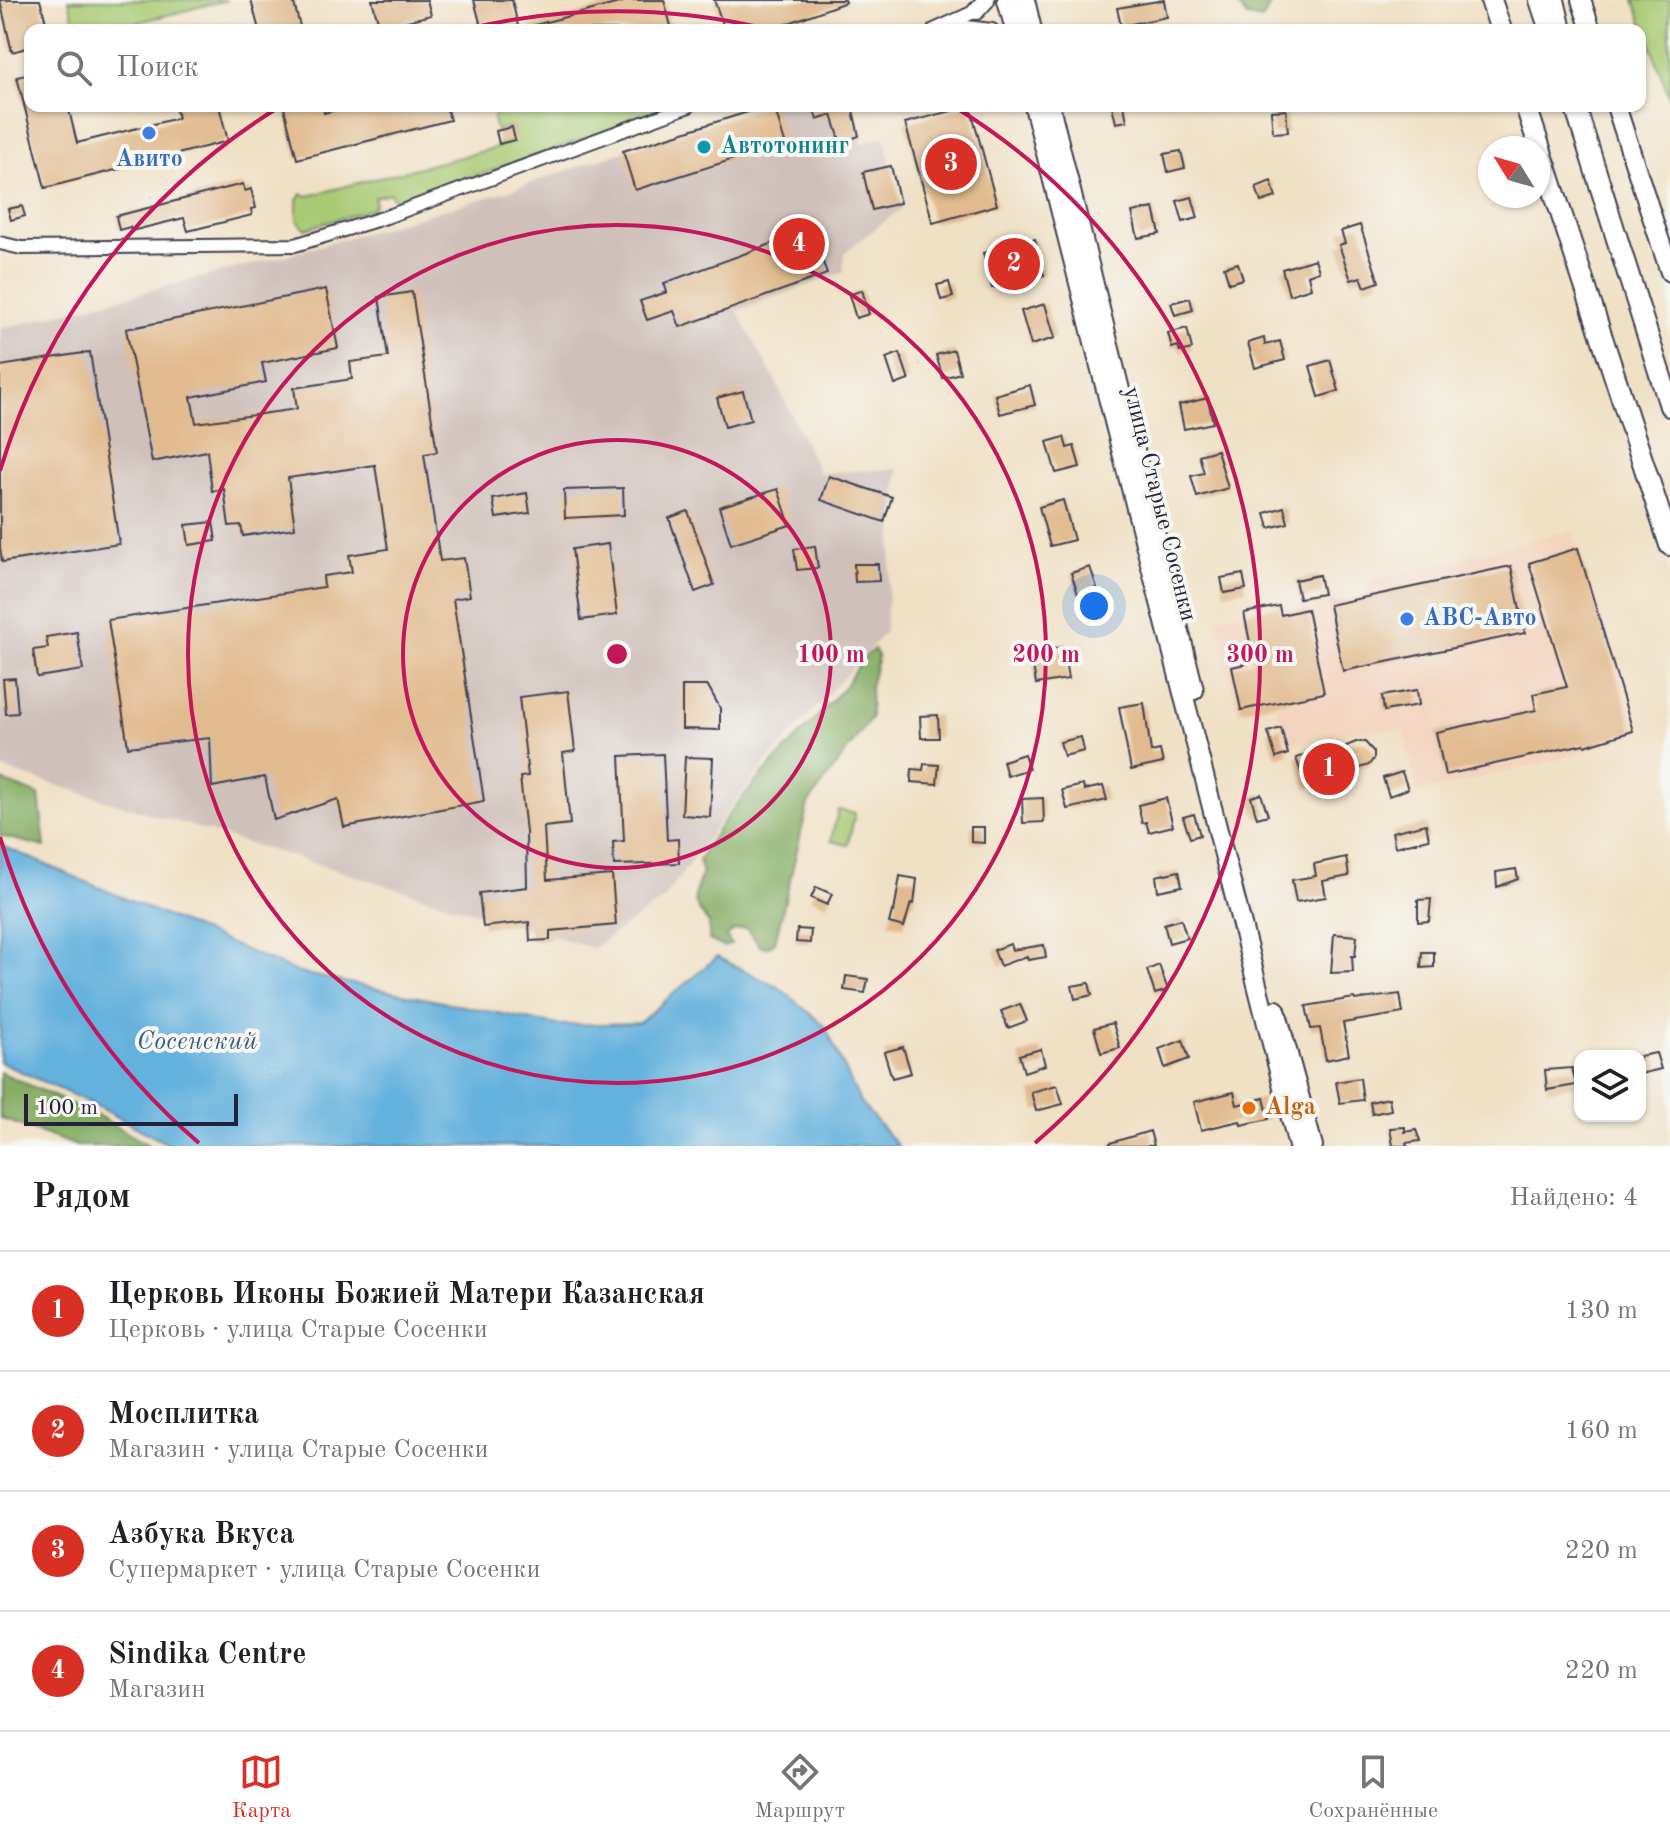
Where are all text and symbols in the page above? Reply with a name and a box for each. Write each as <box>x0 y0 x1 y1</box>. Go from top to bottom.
search box <box>24 24 1646 112</box>
icon: search <box>52 46 96 90</box>
text: Поиск <box>116 53 199 83</box>
marker: Авито <box>140 124 158 142</box>
pin: 3 <box>925 134 977 194</box>
place label: Автотонинг <box>720 135 849 159</box>
north arrow <box>1478 136 1550 208</box>
marker: Автотонинг <box>695 138 713 156</box>
place label: Авито <box>115 148 183 172</box>
pin: 4 <box>773 214 825 274</box>
pin: 2 <box>988 234 1040 294</box>
street label: улица Старые Сосенки <box>1118 384 1200 624</box>
your location <box>1074 586 1114 626</box>
place label: АВС-Авто <box>1423 607 1537 631</box>
marker: АВС-Авто <box>1398 610 1416 628</box>
centre of rings <box>603 640 631 668</box>
text: 100 m <box>797 644 865 668</box>
text: 200 m <box>1012 644 1080 668</box>
text: 300 m <box>1226 644 1294 668</box>
pin: 1 <box>1303 739 1355 799</box>
water label: Сосенский <box>137 1029 258 1055</box>
map controls <box>1574 1050 1646 1122</box>
button: layers <box>1574 1050 1646 1122</box>
scale bar <box>24 1090 238 1126</box>
place label: Alga <box>1265 1096 1316 1120</box>
text: 100 m <box>36 1097 98 1119</box>
marker: Alga <box>1240 1099 1258 1117</box>
text: Рядом <box>32 1181 131 1215</box>
text: Найдено: 4 <box>1509 1185 1638 1211</box>
text: Церковь Иконы Божией Матери Казанская <box>108 1280 705 1310</box>
text: 1 <box>50 1298 66 1324</box>
text: 130 m <box>1565 1298 1638 1324</box>
text: Церковь · улица Старые Сосенки <box>108 1317 488 1343</box>
text: Мосплитка <box>108 1400 259 1430</box>
text: 2 <box>50 1418 66 1444</box>
text: 160 m <box>1565 1418 1638 1444</box>
text: Магазин · улица Старые Сосенки <box>108 1437 488 1463</box>
text: Азбука Вкуса <box>108 1520 295 1550</box>
text: 3 <box>50 1538 66 1564</box>
text: 220 m <box>1565 1538 1638 1564</box>
text: Супермаркет · улица Старые Сосенки <box>108 1557 540 1583</box>
text: Sindika Centre <box>108 1640 306 1670</box>
text: 4 <box>50 1658 66 1684</box>
text: 220 m <box>1565 1658 1638 1684</box>
text: Магазин <box>108 1677 206 1703</box>
tab: Карта <box>232 1750 291 1825</box>
tab: Маршрут <box>755 1750 845 1825</box>
tab: Сохранённые <box>1308 1750 1438 1825</box>

